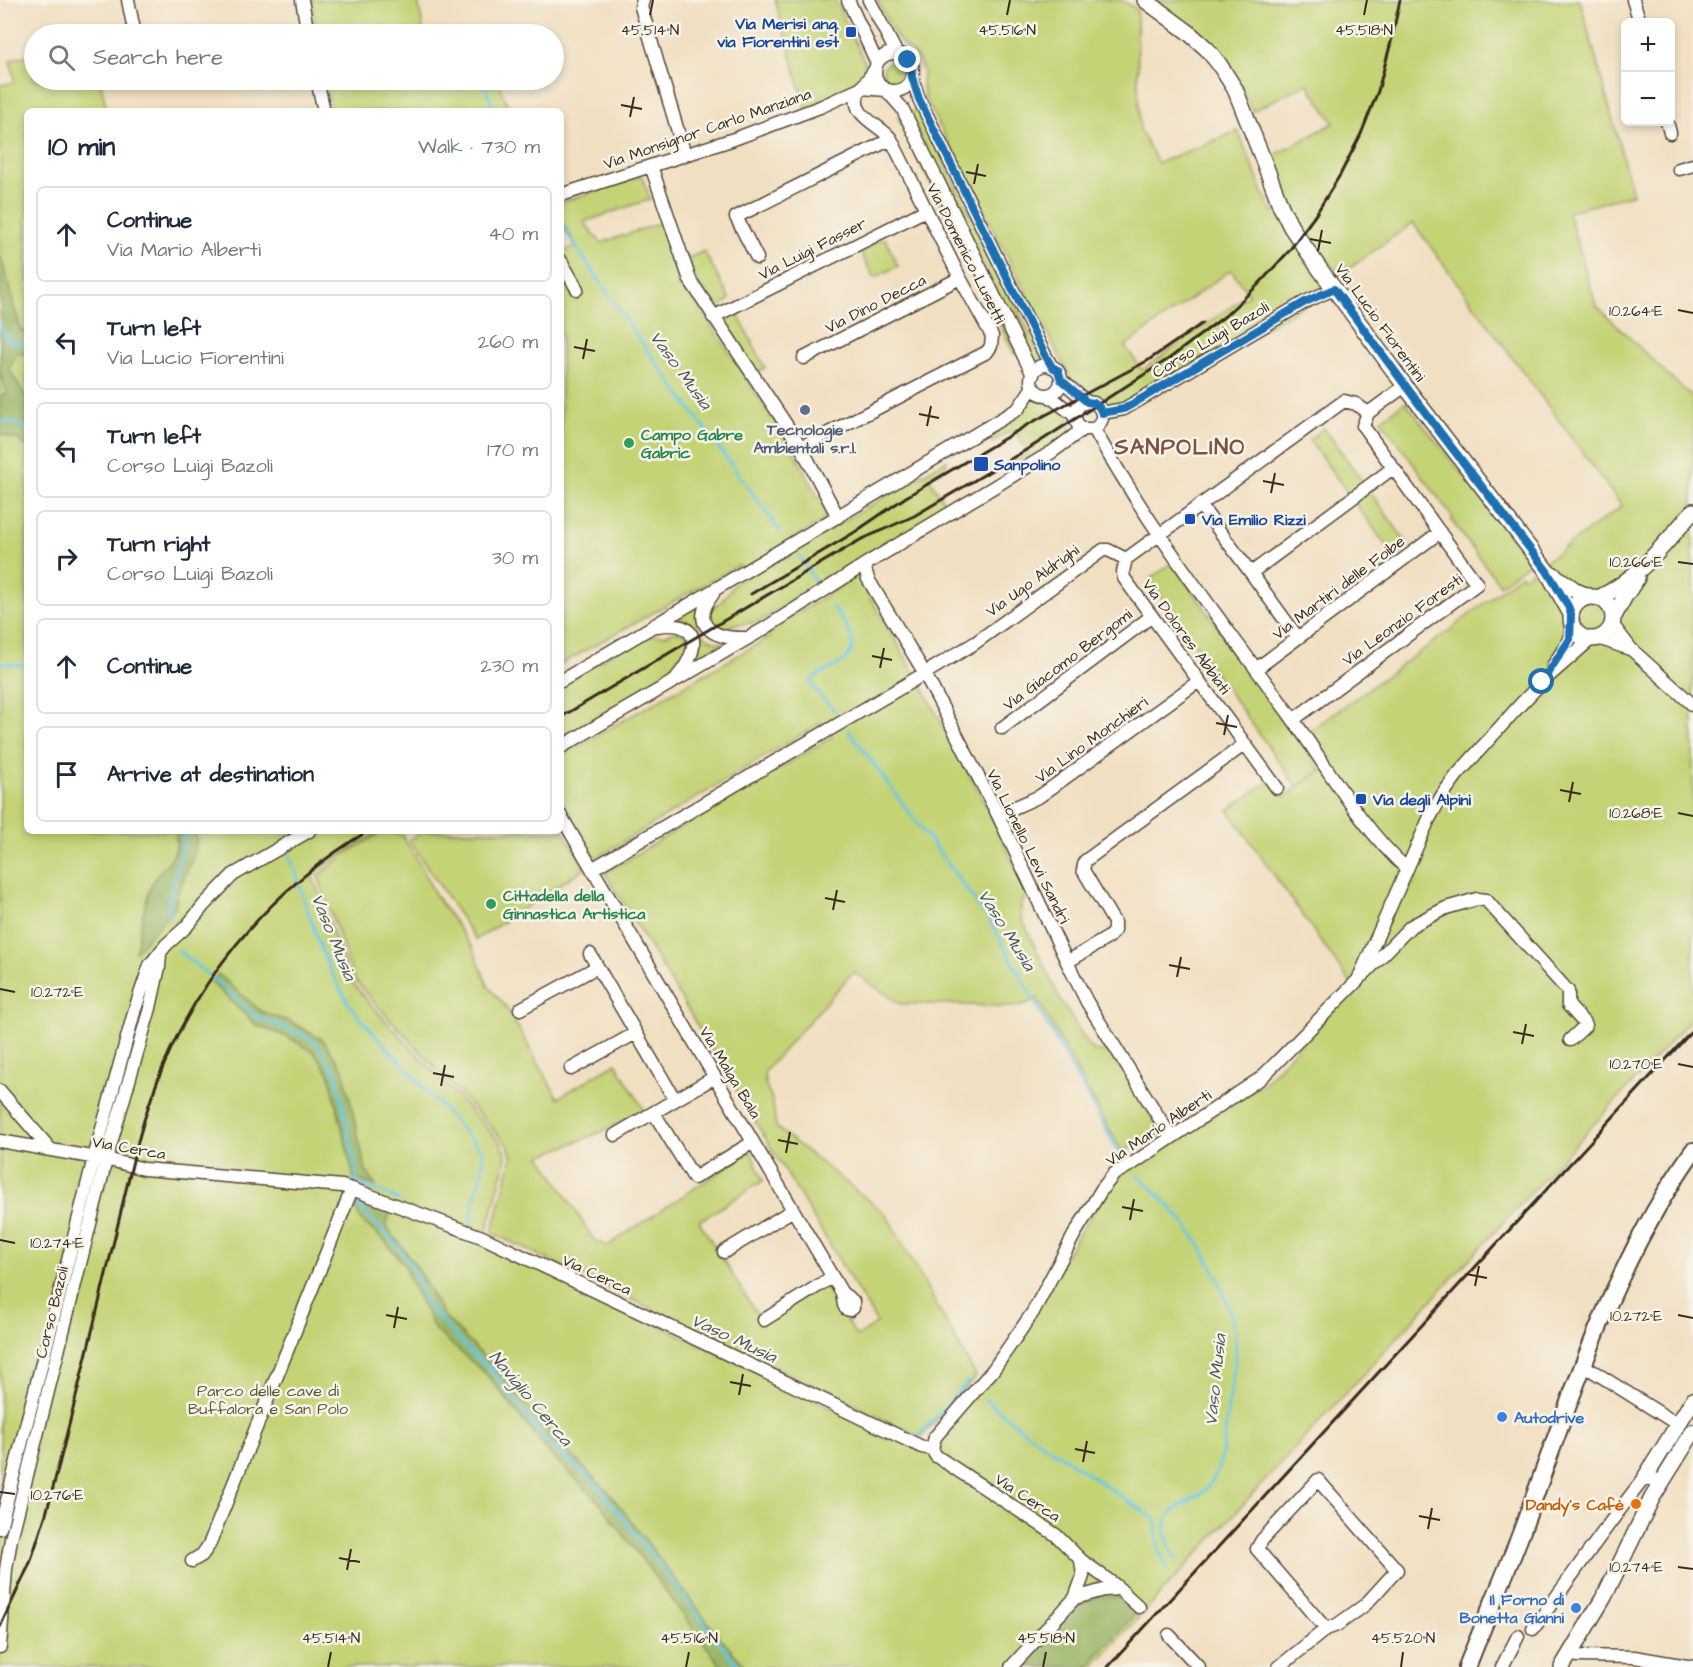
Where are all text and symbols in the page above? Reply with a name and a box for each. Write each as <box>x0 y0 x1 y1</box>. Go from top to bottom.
place label: Via Merisi ang. via Fiorentini est <box>717 13 840 53</box>
map controls <box>1621 18 1675 126</box>
button: + <box>1621 18 1675 72</box>
text: 45.514°N <box>621 20 679 41</box>
text: 45.516°N <box>978 20 1036 41</box>
text: 45.518°N <box>1335 20 1393 41</box>
search box <box>24 24 564 90</box>
marker: Via Merisi ang. via Fiorentini est <box>844 25 858 39</box>
icon: search <box>45 41 78 74</box>
text: Search here <box>93 42 223 73</box>
route end <box>894 46 920 72</box>
button: − <box>1621 72 1675 126</box>
street label: Via Monsignor Carlo Manziana <box>600 83 814 176</box>
text: 10 min <box>48 129 115 165</box>
text: Walk · 730 m <box>418 133 540 161</box>
street label: Via Domenico Lusetti <box>921 180 1011 328</box>
text: Continue <box>107 205 192 236</box>
street label: Via Luigi Fasser <box>755 212 871 286</box>
icon: ahead <box>50 218 83 251</box>
text: 40 m <box>488 220 538 248</box>
text: Via Mario Alberti <box>107 236 261 264</box>
street label: Via Lucio Fiorentini <box>1330 259 1431 387</box>
street label: Via Dino Decca <box>821 269 930 339</box>
street label: Corso Luigi Bazoli <box>1148 296 1274 384</box>
text: 10.264°E <box>1609 301 1663 322</box>
text: Turn left <box>107 313 201 344</box>
icon: left <box>50 326 83 359</box>
water label: Vaso Musia <box>644 326 718 415</box>
text: 260 m <box>478 328 538 356</box>
text: Via Lucio Fiorentini <box>107 344 284 372</box>
marker: Tecnologie Ambientali s.r.l. <box>798 403 812 417</box>
place label: Tecnologie Ambientali s.r.l. <box>754 419 856 459</box>
text: Turn left <box>107 421 201 452</box>
place label: Campo Gabre Gabric <box>641 424 743 464</box>
district label: SANPOLINO <box>1113 432 1246 463</box>
icon: left <box>50 434 83 467</box>
text: 170 m <box>487 436 538 464</box>
marker: Campo Gabre Gabric <box>622 436 636 450</box>
text: Corso Luigi Bazoli <box>107 452 273 480</box>
place label: Sanpolino <box>993 454 1061 476</box>
marker: Sanpolino <box>972 455 990 473</box>
place label: Via Emilio Rizzi <box>1201 509 1306 531</box>
marker: Via Emilio Rizzi <box>1183 512 1197 526</box>
text: Turn right <box>107 529 210 560</box>
street label: Via Martiri delle Foibe <box>1268 530 1410 645</box>
street label: Via Ugo Aldrighi <box>981 539 1085 623</box>
icon: right <box>50 542 83 575</box>
text: 30 m <box>492 544 538 572</box>
text: 10.266°E <box>1609 552 1663 573</box>
text: Corso Luigi Bazoli <box>107 560 273 588</box>
street label: Via Leonzio Foresti <box>1338 568 1468 671</box>
street label: Via Dolores Abbiati <box>1137 575 1236 699</box>
street label: Via Giacomo Bergomi <box>998 604 1138 717</box>
icon: ahead <box>50 650 83 683</box>
text: Continue <box>107 651 192 682</box>
text: 230 m <box>480 652 538 680</box>
route start <box>1528 668 1554 694</box>
street label: Via Lino Monchieri <box>1031 691 1153 788</box>
icon: arrive <box>50 758 83 791</box>
text: Arrive at destination <box>107 759 314 790</box>
street label: Via Lionello Levi Sandri <box>981 766 1075 928</box>
place label: Via degli Alpini <box>1372 789 1472 813</box>
marker: Via degli Alpini <box>1354 792 1368 806</box>
text: 10.268°E <box>1609 803 1663 824</box>
place label: Cittadella della Ginnastica Artistica <box>503 885 646 925</box>
water label: Vaso Musia <box>972 885 1042 977</box>
water label: Vaso Musia <box>305 890 363 985</box>
marker: Cittadella della Ginnastica Artistica <box>484 897 498 911</box>
text: 10.272°E <box>31 982 83 1003</box>
street label: Via Malga Bala <box>693 1022 766 1123</box>
text: 10.270°E <box>1610 1054 1663 1075</box>
street label: Via Mario Alberti <box>1101 1084 1216 1171</box>
street label: Via Cerca <box>90 1131 167 1165</box>
text: 10.274°E <box>30 1233 84 1254</box>
street label: Via Cerca <box>558 1249 635 1301</box>
street label: Corso Bazoli <box>30 1263 74 1360</box>
text: 10.272°E <box>1610 1306 1662 1327</box>
water label: Vaso Musia <box>687 1308 781 1370</box>
water label: Vaso Musia <box>1198 1332 1233 1427</box>
water label: Naviglio Cerca <box>482 1345 579 1453</box>
park label: Parco delle cave di Buffalora e San Polo <box>188 1380 348 1420</box>
place label: Autodrive <box>1514 1407 1585 1429</box>
marker: Autodrive <box>1495 1410 1509 1424</box>
street label: Via Cerca <box>990 1468 1065 1527</box>
text: 10.276°E <box>31 1485 84 1506</box>
place label: Dandy's Cafè <box>1526 1494 1624 1517</box>
marker: Dandy's Cafè <box>1629 1497 1643 1511</box>
text: 10.274°E <box>1609 1557 1663 1578</box>
place label: Il Forno di Bonetta Gianni <box>1459 1589 1565 1629</box>
marker: Il Forno di Bonetta Gianni <box>1569 1601 1583 1615</box>
text: 45.514°N <box>302 1628 360 1649</box>
text: 45.516°N <box>660 1628 718 1649</box>
text: 45.518°N <box>1017 1628 1075 1649</box>
text: 45.520°N <box>1371 1628 1435 1649</box>

